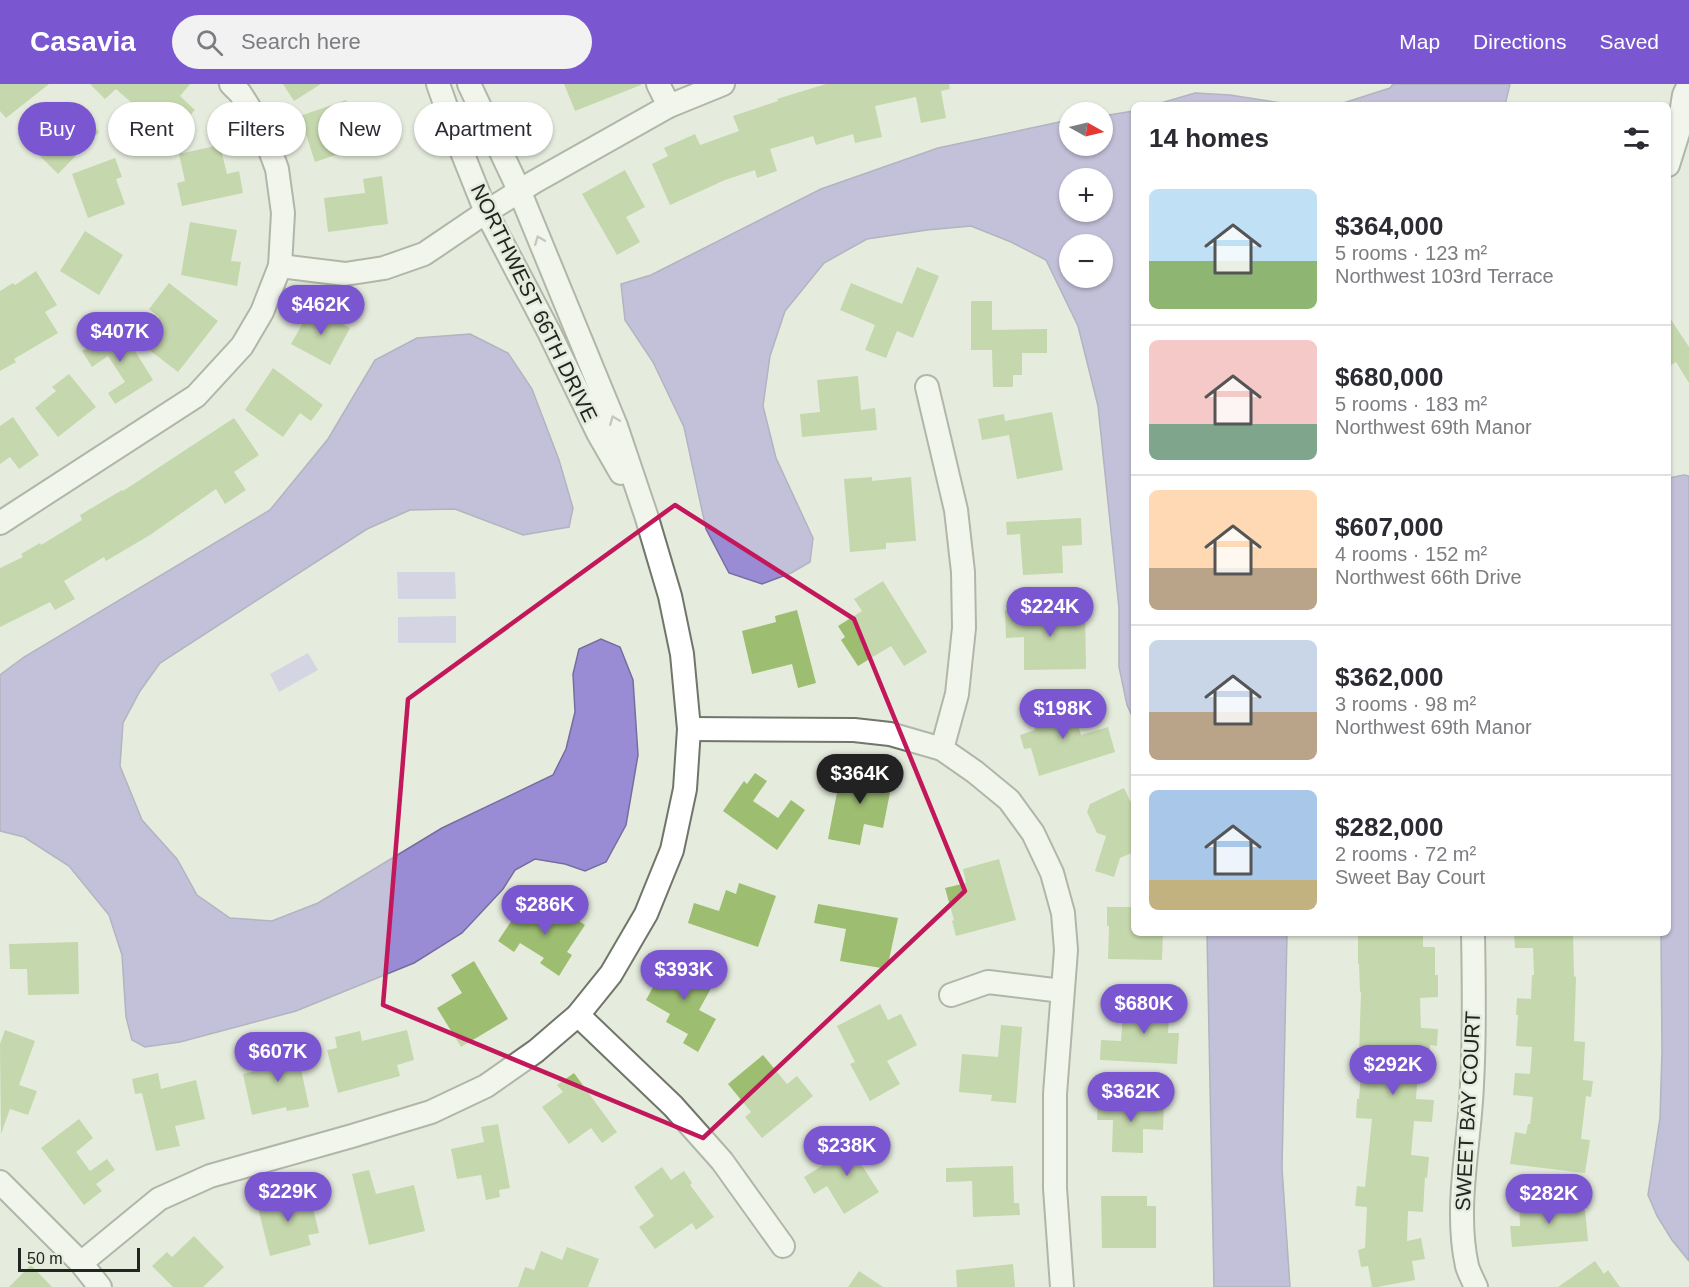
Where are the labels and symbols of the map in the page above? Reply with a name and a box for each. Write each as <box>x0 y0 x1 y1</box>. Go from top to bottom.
north arrow <box>1059 102 1113 156</box>
street label: NORTHWEST 66TH DRIVE <box>467 180 602 425</box>
one-way arrow <box>534 235 546 246</box>
pin: $462K <box>279 285 363 336</box>
pin: $407K <box>78 312 162 363</box>
one-way arrow <box>608 416 621 426</box>
pin: $224K <box>1008 587 1092 638</box>
pin: $198K <box>1021 689 1105 740</box>
pin: $364K <box>818 754 902 805</box>
pin: $286K <box>503 885 587 936</box>
pin: $393K <box>642 950 726 1001</box>
pin: $680K <box>1102 984 1186 1035</box>
street label: SWEET BAY COURT <box>1451 1010 1484 1212</box>
pin: $607K <box>236 1032 320 1083</box>
pin: $292K <box>1351 1045 1435 1096</box>
pin: $362K <box>1089 1072 1173 1123</box>
pin: $238K <box>805 1126 889 1177</box>
pin: $229K <box>246 1172 330 1223</box>
pin: $282K <box>1507 1174 1591 1225</box>
scale bar <box>18 1245 140 1272</box>

